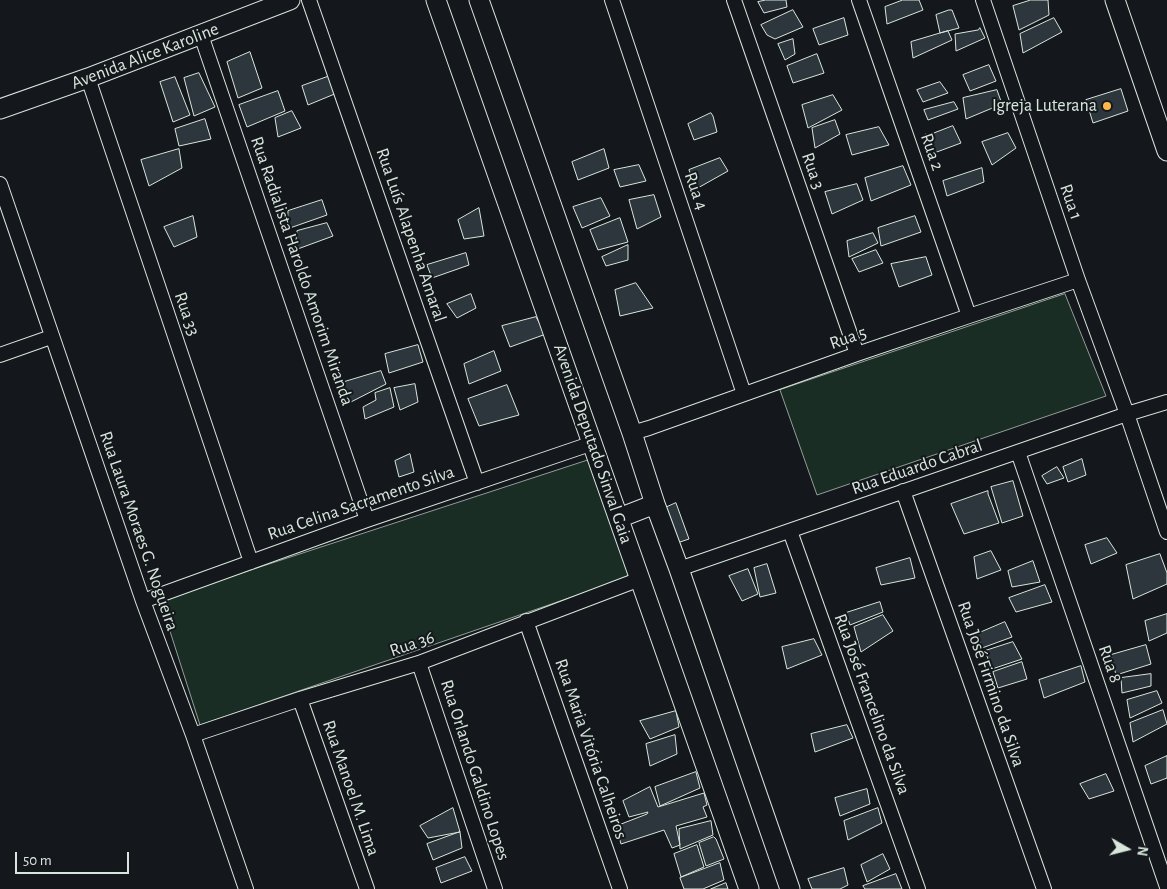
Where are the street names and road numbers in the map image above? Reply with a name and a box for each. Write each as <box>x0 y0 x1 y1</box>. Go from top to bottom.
street label: Avenida Alice Karoline <box>68 18 222 94</box>
street label: Rua 2 <box>916 130 948 174</box>
street label: Rua Radialista Haroldo Amorim Miranda <box>246 134 358 408</box>
street label: Rua Luís Alapenha Amaral <box>371 145 451 325</box>
street label: Rua 3 <box>797 150 829 192</box>
street label: Rua 4 <box>679 169 713 213</box>
street label: Rua 1 <box>1055 181 1087 223</box>
street label: Rua 33 <box>169 289 205 339</box>
street label: Rua 5 <box>827 322 869 354</box>
street label: Avenida Deputado Sinval Gaia <box>549 341 637 547</box>
street label: Rua Laura Moraes G. Nogueira <box>95 428 183 634</box>
street label: Rua Eduardo Cabral <box>849 434 985 500</box>
street label: Rua Celina Sacramento Silva <box>265 461 457 545</box>
street label: Rua José Firmino da Silva <box>953 598 1029 770</box>
street label: Rua José Francelino da Silva <box>829 611 915 797</box>
street label: Rua 36 <box>387 626 437 662</box>
street label: Rua 8 <box>1094 642 1126 686</box>
street label: Rua Maria Vitória Calheiros <box>550 656 632 842</box>
street label: Rua Orlando Galdino Lopes <box>436 677 514 863</box>
street label: Rua Manoel M. Lima <box>318 717 384 859</box>

